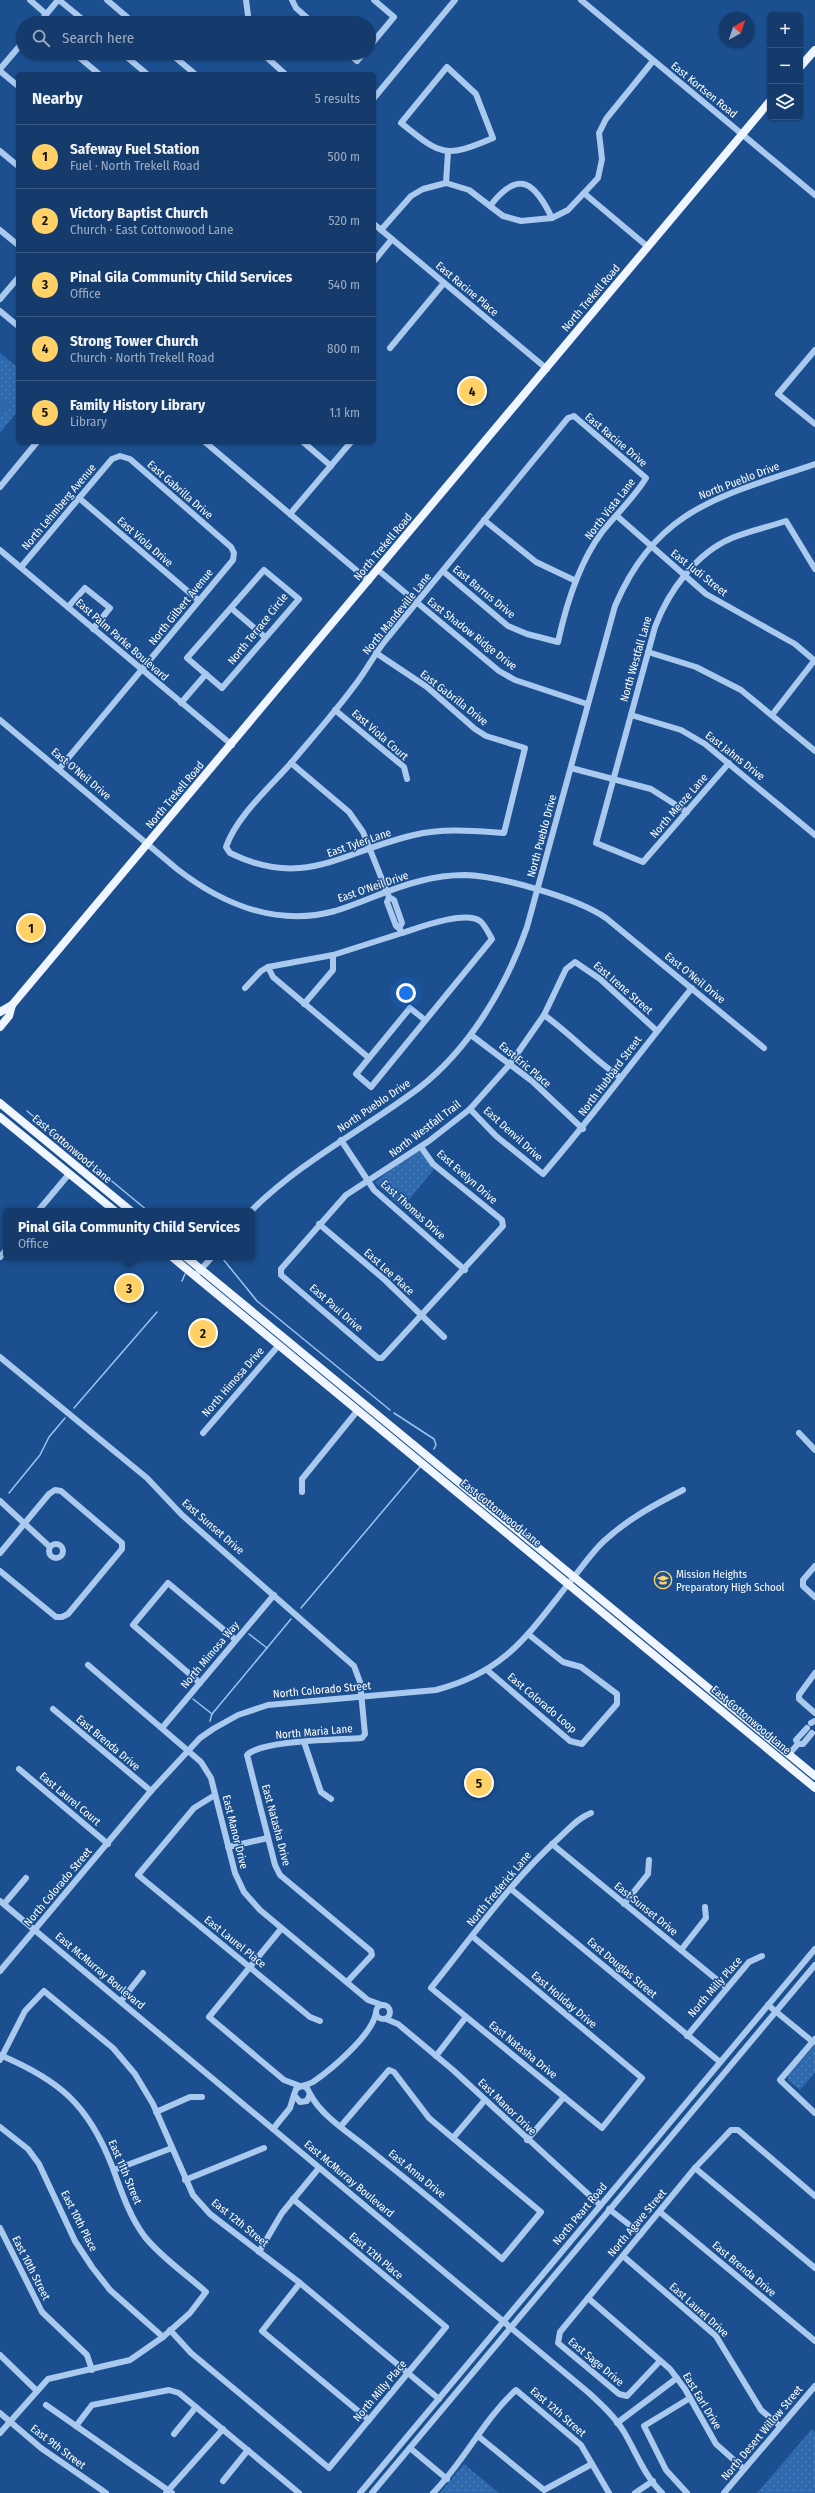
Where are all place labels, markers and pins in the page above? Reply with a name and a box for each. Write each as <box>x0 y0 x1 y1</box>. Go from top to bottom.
pin: 4 <box>459 376 485 406</box>
pin: 1 <box>18 913 44 943</box>
pin: 3 <box>116 1273 142 1303</box>
pin: 2 <box>190 1318 216 1348</box>
place label: Mission Heights Preparatory High School <box>676 1568 785 1594</box>
school or university icon: Mission Heights Preparatory High School <box>653 1570 673 1590</box>
pin: 5 <box>466 1768 492 1798</box>

